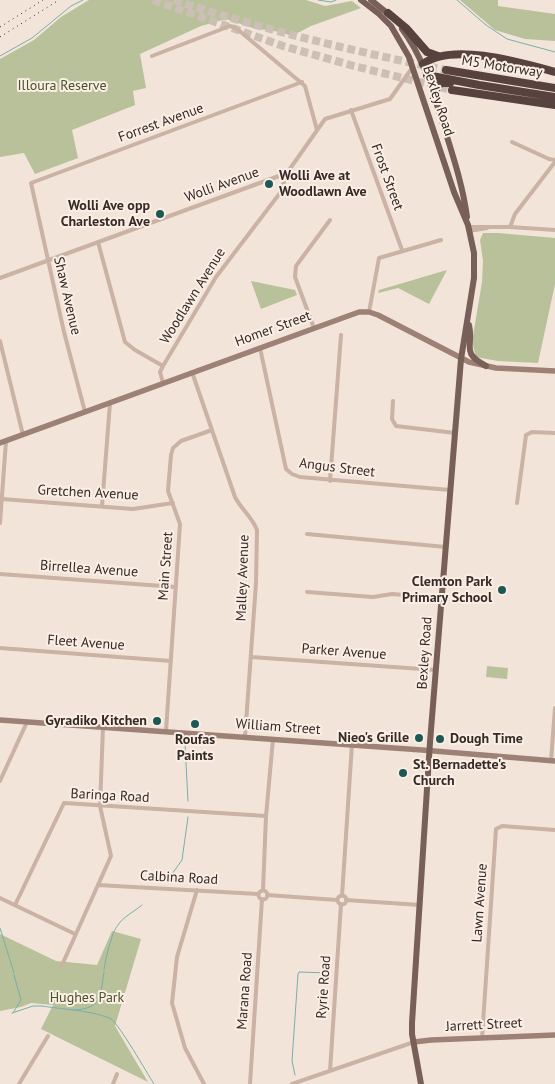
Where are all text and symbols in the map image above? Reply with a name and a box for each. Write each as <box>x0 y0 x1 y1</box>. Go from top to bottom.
street label: M5 Motorway <box>460 52 544 82</box>
street label: Bexley Road <box>419 64 457 138</box>
park label: Illoura Reserve <box>18 78 106 94</box>
street label: Forrest Avenue <box>116 100 206 146</box>
street label: Frost Street <box>367 141 407 213</box>
street label: Wolli Avenue <box>183 164 261 206</box>
place label: Wolli Ave at Woodlawn Ave <box>279 168 367 200</box>
marker: Wolli Ave at Woodlawn Ave <box>263 178 275 190</box>
place label: Wolli Ave opp Charleston Ave <box>61 198 150 230</box>
marker: Wolli Ave opp Charleston Ave <box>154 208 166 220</box>
street label: Woodlawn Avenue <box>157 245 229 347</box>
street label: Shaw Avenue <box>50 255 84 337</box>
street label: Homer Street <box>233 307 313 351</box>
street label: Angus Street <box>298 455 376 481</box>
street label: Gretchen Avenue <box>37 482 139 504</box>
street label: Main Street <box>155 531 177 601</box>
street label: Malley Avenue <box>233 534 253 622</box>
street label: Birrellea Avenue <box>39 557 139 581</box>
place label: Clemton Park Primary School <box>402 574 492 606</box>
marker: Clemton Park Primary School <box>496 584 508 596</box>
street label: Bexley Road <box>414 616 436 690</box>
street label: Fleet Avenue <box>47 632 125 654</box>
street label: Parker Avenue <box>301 641 387 663</box>
place label: Gyradiko Kitchen <box>45 713 147 729</box>
marker: Gyradiko Kitchen <box>151 715 163 727</box>
street label: William Street <box>235 716 321 738</box>
marker: Roufas Paints <box>189 718 201 730</box>
place label: Nieo's Grille <box>338 730 409 746</box>
place label: Dough Time <box>450 731 523 747</box>
place label: Roufas Paints <box>175 732 215 764</box>
marker: Nieo's Grille <box>413 732 425 744</box>
marker: Dough Time <box>434 733 446 745</box>
place label: St. Bernadette's Church <box>413 757 506 790</box>
marker: St. Bernadette's Church <box>397 767 409 779</box>
street label: Baringa Road <box>70 786 150 806</box>
street label: Lawn Avenue <box>469 863 491 943</box>
street label: Calbina Road <box>140 868 218 888</box>
street label: Marana Road <box>234 952 256 1030</box>
street label: Ryrie Road <box>313 955 335 1019</box>
park label: Hughes Park <box>50 990 124 1006</box>
street label: Jarrett Street <box>445 1015 523 1035</box>

